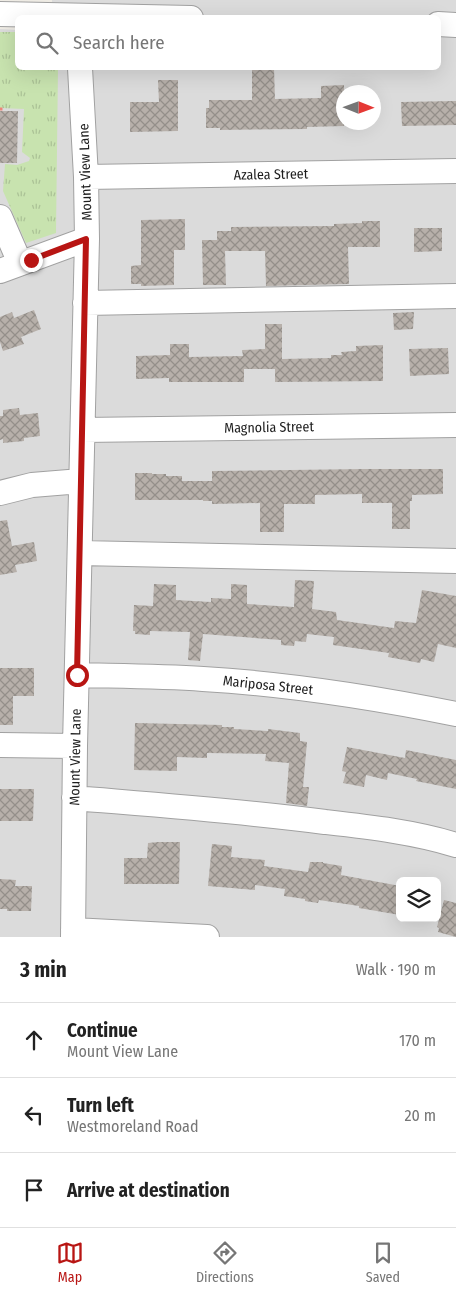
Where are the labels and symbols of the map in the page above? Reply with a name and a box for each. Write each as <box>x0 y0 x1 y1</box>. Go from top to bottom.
north arrow <box>336 85 381 130</box>
street label: Mount View Lane <box>75 123 96 221</box>
street label: Azalea Street <box>234 165 309 184</box>
route end <box>20 249 43 272</box>
street label: Magnolia Street <box>224 418 314 437</box>
route start <box>66 664 89 687</box>
street label: Mariposa Street <box>222 672 314 699</box>
street label: Mount View Lane <box>66 708 85 806</box>

